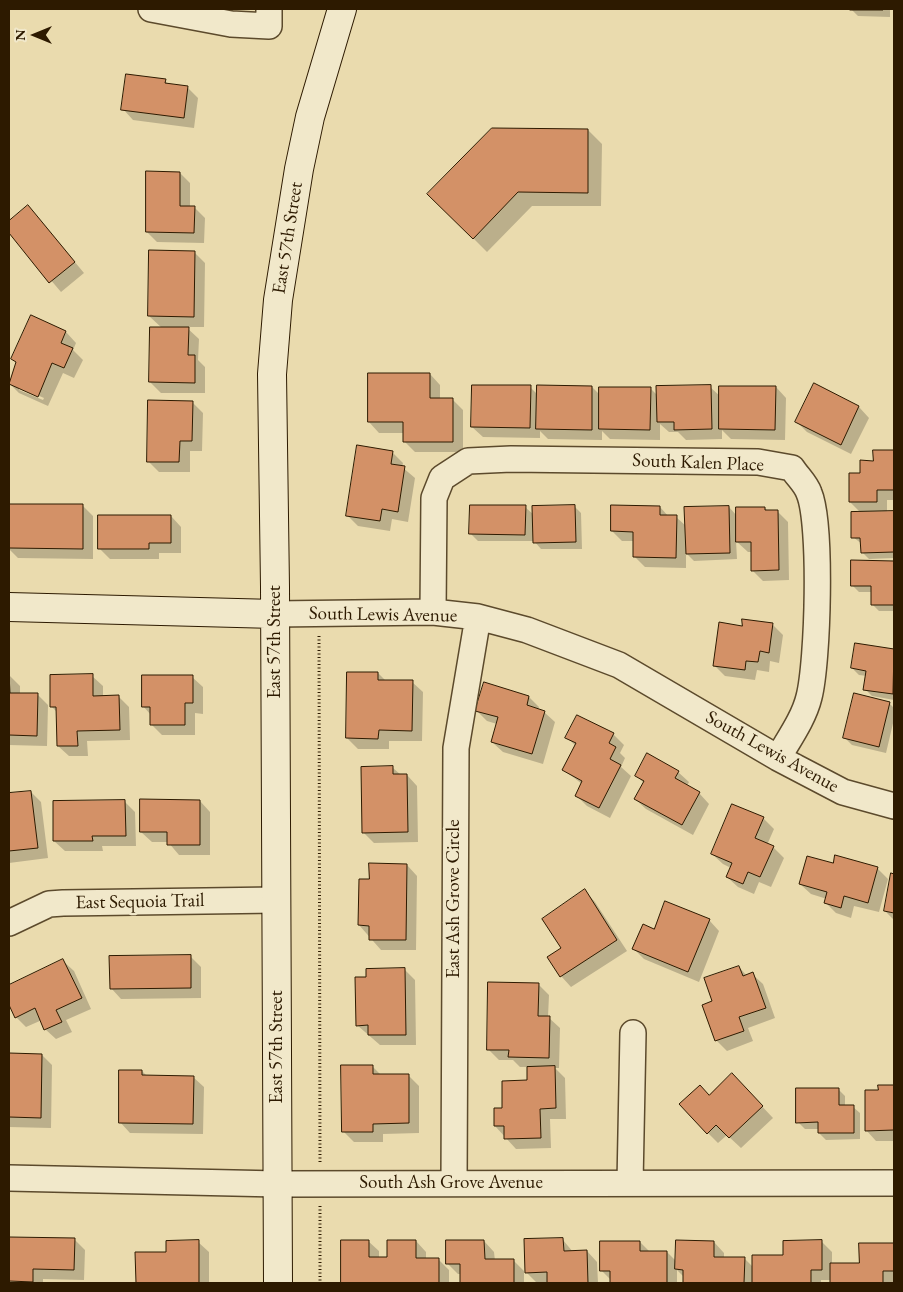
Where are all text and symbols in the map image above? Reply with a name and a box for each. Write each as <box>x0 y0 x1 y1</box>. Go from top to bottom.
north arrow <box>10 10 60 60</box>
text: N <box>11 29 29 41</box>
street label: East 57th Street <box>268 180 308 296</box>
street label: South Kalen Place <box>632 449 764 477</box>
street label: East 57th Street <box>264 585 286 699</box>
street label: South Lewis Avenue <box>309 602 457 628</box>
street label: South Lewis Avenue <box>702 706 842 798</box>
street label: East Ash Grove Circle <box>443 819 465 979</box>
street label: East Sequoia Trail <box>75 889 205 915</box>
street label: East 57th Street <box>266 990 288 1104</box>
street label: South Ash Grove Avenue <box>359 1172 543 1194</box>

